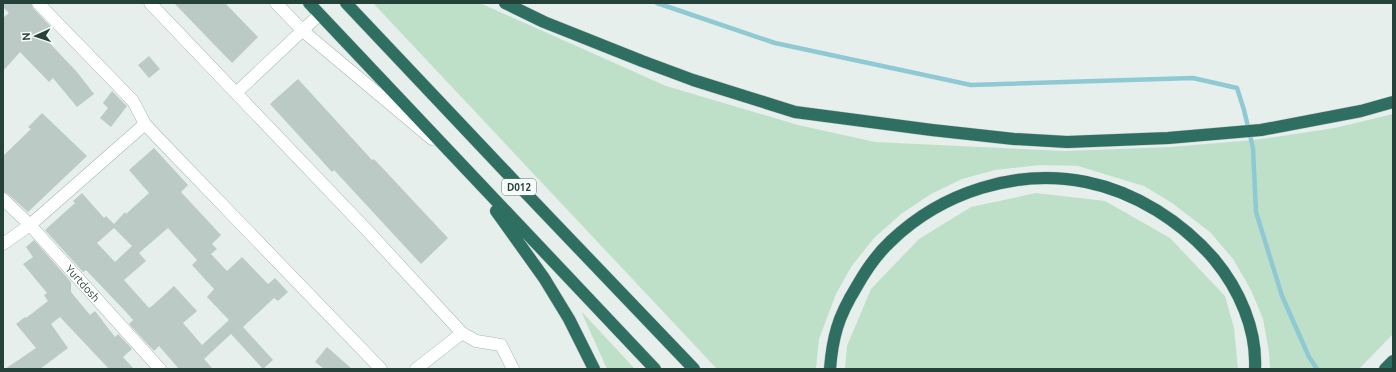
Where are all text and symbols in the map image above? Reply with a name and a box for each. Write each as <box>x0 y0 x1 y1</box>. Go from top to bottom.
north arrow <box>16 16 56 56</box>
text: N <box>20 32 32 41</box>
road number: D012 <box>502 179 536 195</box>
street label: Yurtdosh <box>63 263 102 304</box>

